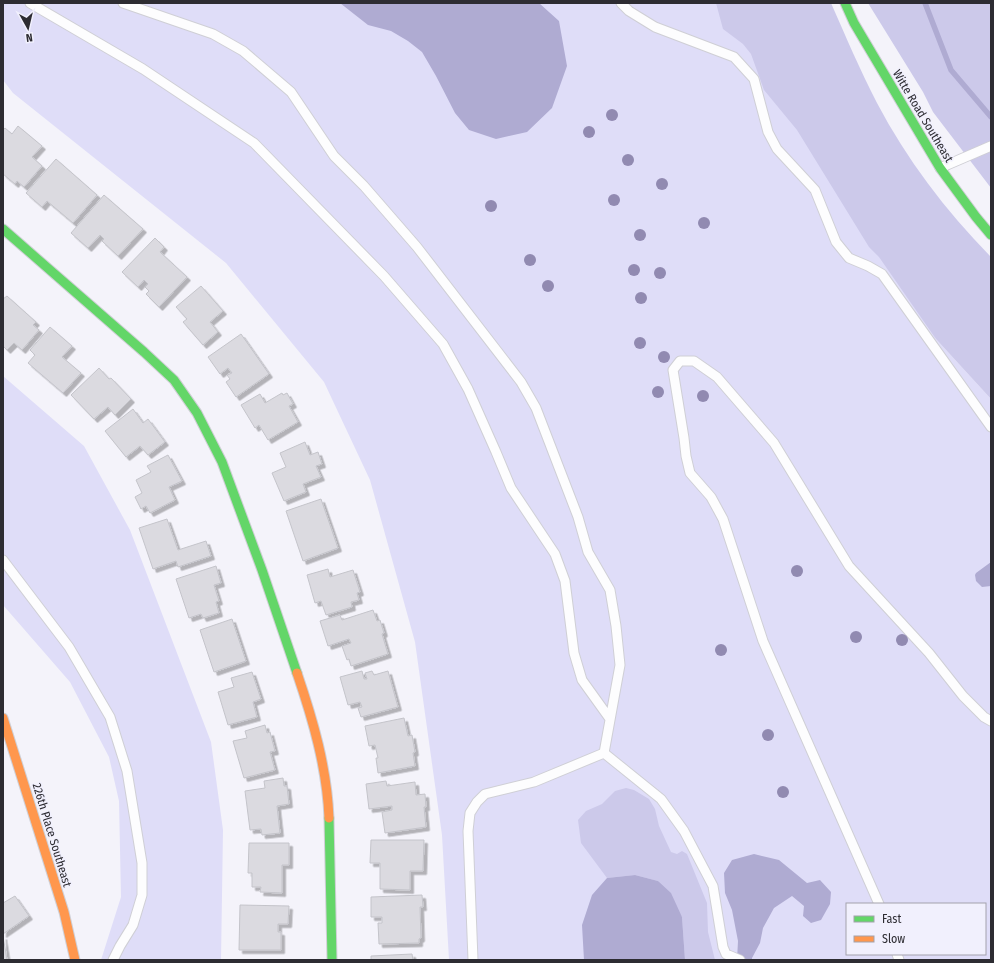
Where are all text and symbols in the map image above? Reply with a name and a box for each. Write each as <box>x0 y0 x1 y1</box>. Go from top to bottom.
north arrow <box>8 8 48 48</box>
text: N <box>25 31 33 44</box>
street label: Witte Road Southeast <box>890 67 956 165</box>
street label: 226th Place Southeast <box>30 781 74 889</box>
legend <box>846 903 986 955</box>
text: Fast <box>882 912 901 926</box>
text: Slow <box>882 932 905 946</box>

